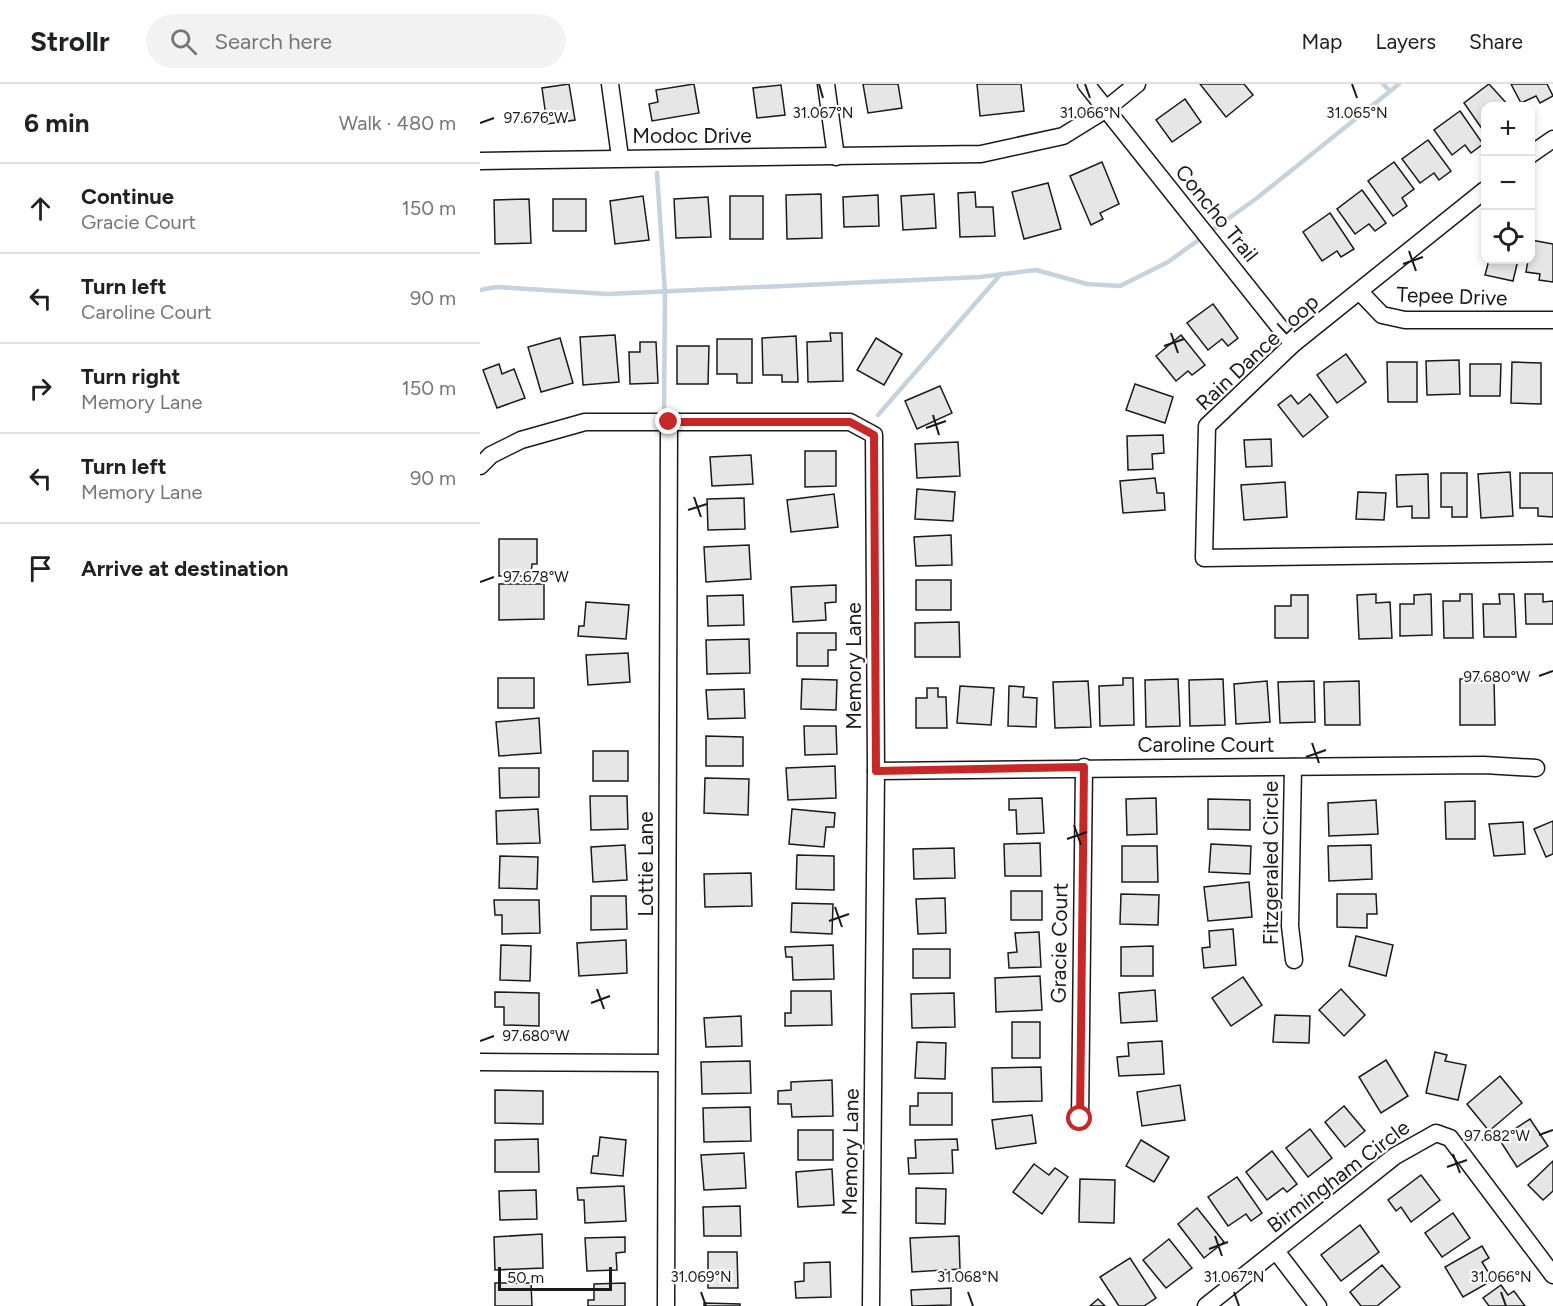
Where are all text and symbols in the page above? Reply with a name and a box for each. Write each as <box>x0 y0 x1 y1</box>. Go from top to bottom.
search box <box>146 14 566 68</box>
text: Strollr <box>30 24 110 58</box>
icon: search <box>167 25 200 58</box>
text: Search here <box>215 28 332 55</box>
text: Map <box>1302 29 1342 54</box>
text: Layers <box>1375 29 1436 54</box>
text: Share <box>1469 29 1523 54</box>
map controls <box>1481 102 1535 264</box>
button: + <box>1481 102 1535 156</box>
text: 31.067°N <box>793 104 853 122</box>
text: 31.066°N <box>1059 104 1121 122</box>
text: 31.065°N <box>1326 104 1388 122</box>
text: 6 min <box>24 107 90 139</box>
text: 97.676°W <box>504 109 569 127</box>
text: Walk · 480 m <box>339 111 456 135</box>
street label: Modoc Drive <box>632 123 752 148</box>
button: − <box>1481 156 1535 210</box>
street label: Concho Trail <box>1170 160 1264 266</box>
text: Continue <box>81 183 174 210</box>
icon: ahead <box>24 192 57 225</box>
text: 150 m <box>401 196 456 220</box>
text: Gracie Court <box>81 210 196 234</box>
button: locate <box>1481 210 1535 264</box>
text: Turn left <box>81 273 167 300</box>
icon: left <box>24 282 57 315</box>
street label: Tepee Drive <box>1396 282 1508 310</box>
text: 90 m <box>410 286 456 310</box>
street label: Rain Dance Loop <box>1191 289 1323 415</box>
text: Caroline Court <box>81 300 212 324</box>
text: Turn right <box>81 363 180 390</box>
icon: right <box>24 372 57 405</box>
text: 150 m <box>401 376 456 400</box>
text: Memory Lane <box>81 390 202 414</box>
route end <box>655 408 681 434</box>
text: Turn left <box>81 453 167 480</box>
icon: left <box>24 462 57 495</box>
text: 90 m <box>410 466 456 490</box>
text: Memory Lane <box>81 480 202 504</box>
icon: arrive <box>24 552 57 585</box>
text: Arrive at destination <box>81 555 289 582</box>
text: 97.678°W <box>503 568 569 586</box>
street label: Memory Lane <box>841 602 866 730</box>
text: 97.680°W <box>1464 668 1531 686</box>
street label: Caroline Court <box>1137 732 1275 757</box>
street label: Fitzgeraled Circle <box>1258 781 1283 945</box>
street label: Lottie Lane <box>633 811 658 917</box>
street label: Gracie Court <box>1045 882 1073 1004</box>
text: 97.680°W <box>503 1027 570 1045</box>
street label: Memory Lane <box>836 1088 864 1216</box>
route start <box>1066 1105 1092 1131</box>
street label: Birmingham Circle <box>1262 1114 1414 1238</box>
text: 97.682°W <box>1464 1127 1530 1145</box>
scale bar <box>498 1264 612 1292</box>
text: 50 m <box>507 1268 544 1287</box>
text: 31.069°N <box>670 1268 732 1286</box>
text: 31.068°N <box>937 1268 999 1286</box>
text: 31.067°N <box>1204 1268 1264 1286</box>
text: 31.066°N <box>1470 1268 1532 1286</box>

